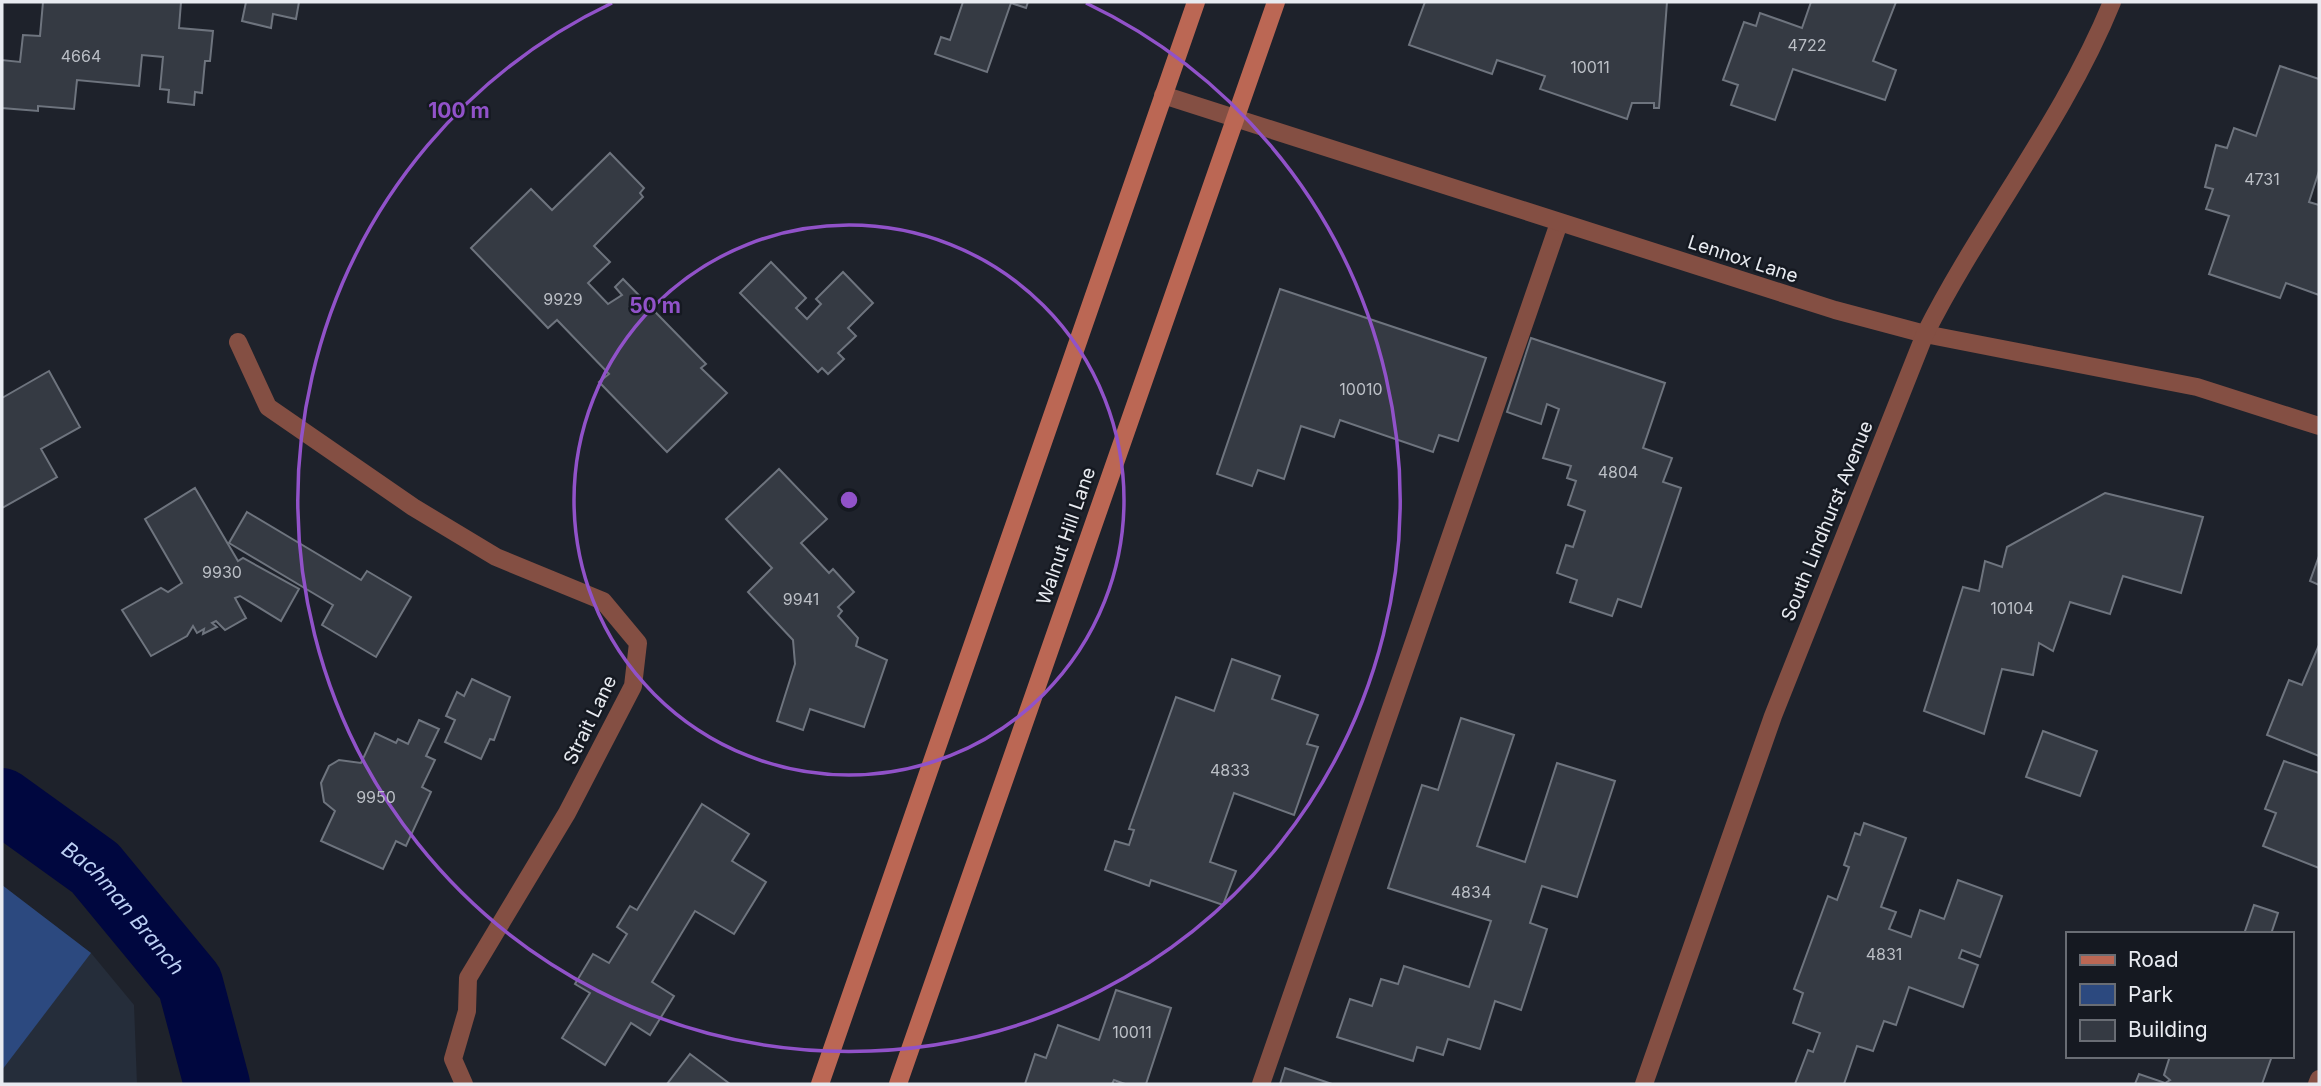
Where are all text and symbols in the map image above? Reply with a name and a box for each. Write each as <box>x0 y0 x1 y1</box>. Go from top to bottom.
house number: 4722 <box>1788 35 1826 55</box>
house number: 4664 <box>61 46 101 66</box>
house number: 10011 <box>1570 57 1610 77</box>
text: 100 m <box>428 98 490 123</box>
house number: 4731 <box>2244 169 2280 189</box>
street label: Lennox Lane <box>1685 230 1801 288</box>
house number: 9929 <box>543 289 583 309</box>
text: 50 m <box>629 293 681 318</box>
house number: 10010 <box>1339 379 1383 399</box>
street label: South Lindhurst Avenue <box>1776 418 1878 624</box>
house number: 4804 <box>1598 462 1638 482</box>
street label: Walnut Hill Lane <box>1032 464 1100 608</box>
centre of rings <box>837 488 861 512</box>
house number: 9930 <box>202 562 242 582</box>
house number: 9941 <box>783 589 819 609</box>
house number: 10104 <box>1990 598 2034 618</box>
street label: Strait Lane <box>559 672 621 768</box>
house number: 4833 <box>1210 760 1250 780</box>
house number: 9950 <box>356 787 396 807</box>
water label: Bachman Branch <box>57 836 190 979</box>
house number: 4834 <box>1451 882 1491 902</box>
legend <box>2066 932 2293 1058</box>
house number: 4831 <box>1866 944 1902 964</box>
text: Road <box>2128 947 2179 972</box>
text: Park <box>2128 982 2173 1007</box>
text: Building <box>2128 1017 2208 1042</box>
house number: 10011 <box>1112 1022 1152 1042</box>

